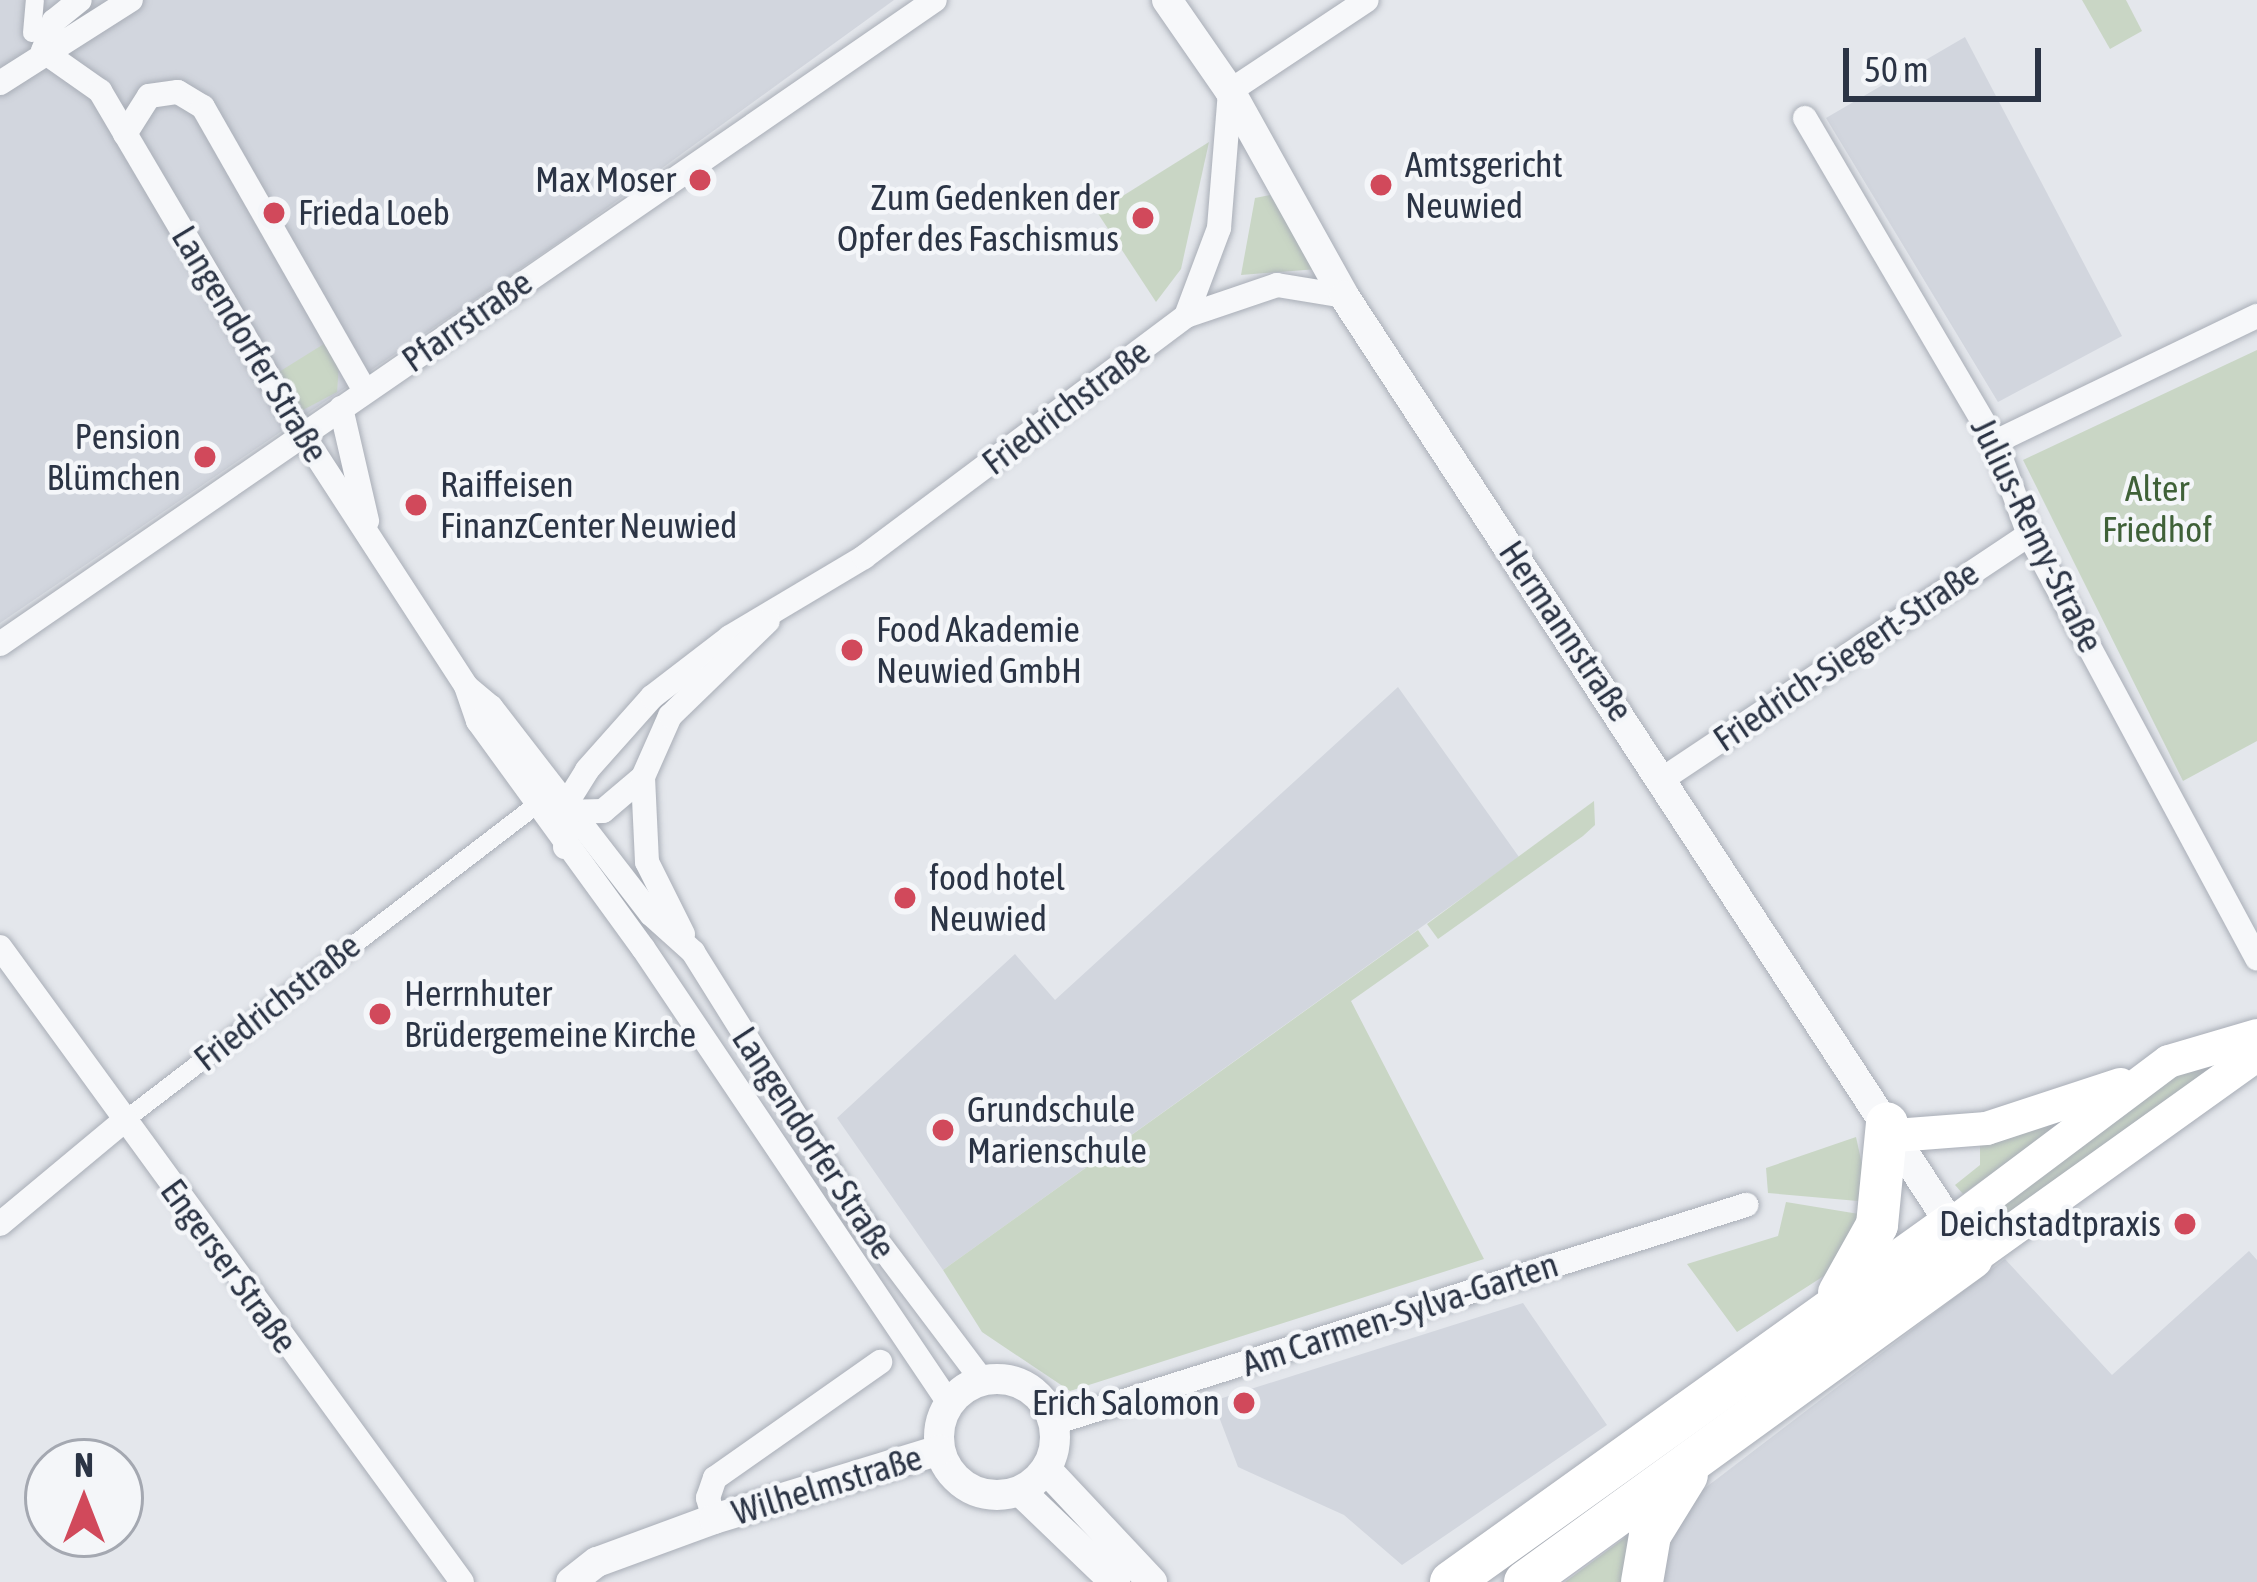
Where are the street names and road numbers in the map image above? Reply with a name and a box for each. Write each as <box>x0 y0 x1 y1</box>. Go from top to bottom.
street label: Langendorfer Straße <box>162 218 338 470</box>
street label: Pfarrstraße <box>394 261 540 381</box>
street label: Friedrichstraße <box>974 330 1158 484</box>
street label: Julius-Remy-Straße <box>1962 411 2112 659</box>
street label: Hermannstraße <box>1490 533 1642 729</box>
street label: Friedrich-Siegert-Straße <box>1705 551 1987 761</box>
street label: Friedrichstraße <box>185 924 369 1080</box>
street label: Langendorfer Straße <box>723 1019 905 1267</box>
street label: Engerser Straße <box>151 1171 307 1361</box>
street label: Am Carmen-Sylva-Garten <box>1237 1243 1563 1385</box>
street label: Wilhelmstraße <box>727 1436 927 1534</box>

